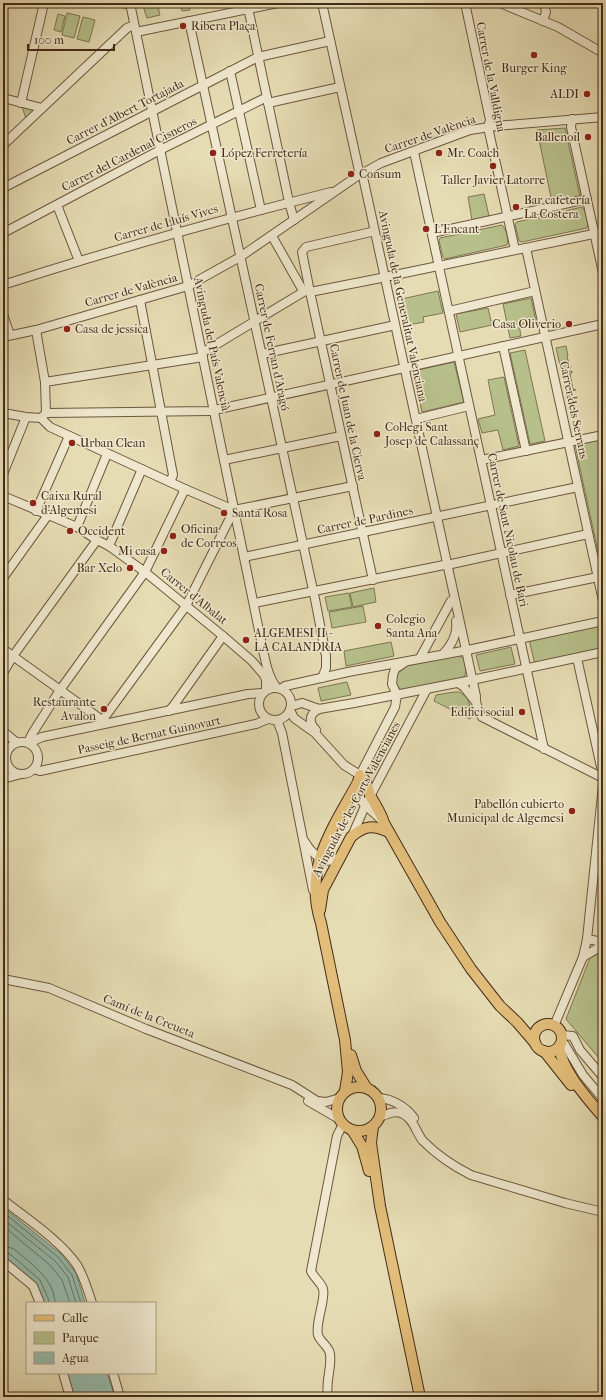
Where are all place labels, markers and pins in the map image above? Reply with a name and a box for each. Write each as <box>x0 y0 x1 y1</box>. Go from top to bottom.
place label: Ribera Plaça <box>191 19 256 34</box>
marker: Ribera Plaça <box>178 21 188 31</box>
marker: Burger King <box>529 50 539 60</box>
place label: Burger King <box>501 61 567 75</box>
place label: ALDI <box>549 87 579 101</box>
marker: ALDI <box>582 89 592 99</box>
place label: Ballenoil <box>534 130 581 144</box>
marker: Ballenoil <box>583 132 593 142</box>
place label: López Ferretería <box>221 146 308 160</box>
place label: Mr. Coach <box>447 146 500 160</box>
marker: López Ferretería <box>208 148 218 158</box>
marker: Mr. Coach <box>434 148 444 158</box>
marker: Taller Javier Latorre <box>488 161 498 171</box>
place label: Consum <box>359 167 401 181</box>
marker: Consum <box>346 169 356 179</box>
place label: Taller Javier Latorre <box>441 173 545 187</box>
place label: Bar cafetería La Costera <box>524 193 590 221</box>
marker: Bar cafetería La Costera <box>511 202 521 212</box>
place label: L'Encant <box>434 222 480 236</box>
marker: L'Encant <box>421 224 431 234</box>
place label: Casa Oliverio <box>492 317 561 331</box>
marker: Casa Oliverio <box>564 319 574 329</box>
place label: Casa de jessica <box>75 322 149 336</box>
marker: Casa de jessica <box>62 324 72 334</box>
place label: Col·legi Sant Josep de Calassanç <box>384 420 479 449</box>
marker: Col·legi Sant Josep de Calassanç <box>372 429 382 439</box>
place label: Urban Clean <box>80 436 146 450</box>
marker: Urban Clean <box>67 438 77 448</box>
place label: Caixa Rural d'Algemesi <box>41 489 103 517</box>
marker: Caixa Rural d'Algemesi <box>28 498 38 508</box>
place label: Santa Rosa <box>232 506 288 520</box>
marker: Santa Rosa <box>219 508 229 518</box>
place label: Oficina de Correos <box>181 522 237 550</box>
place label: Occident <box>78 524 126 538</box>
marker: Occident <box>65 526 75 536</box>
marker: Oficina de Correos <box>168 531 178 541</box>
place label: Mi casa <box>118 544 156 558</box>
marker: Mi casa <box>159 546 169 556</box>
place label: Bar Xelo <box>77 561 122 575</box>
marker: Bar Xelo <box>125 563 135 573</box>
place label: Colegio Santa Ana <box>386 612 438 640</box>
marker: Colegio Santa Ana <box>373 621 383 631</box>
place label: ALGEMESI II - LA CALANDRIA <box>253 626 342 654</box>
marker: ALGEMESI II - LA CALANDRIA <box>241 635 251 645</box>
place label: Restaurante Avalon <box>33 695 96 723</box>
marker: Restaurante Avalon <box>99 704 109 714</box>
place label: Edifici social <box>450 705 515 719</box>
marker: Edifici social <box>517 707 527 717</box>
place label: Pabellón cubierto Municipal de Algemesi <box>447 797 564 825</box>
marker: Pabellón cubierto Municipal de Algemesi <box>567 806 577 816</box>

